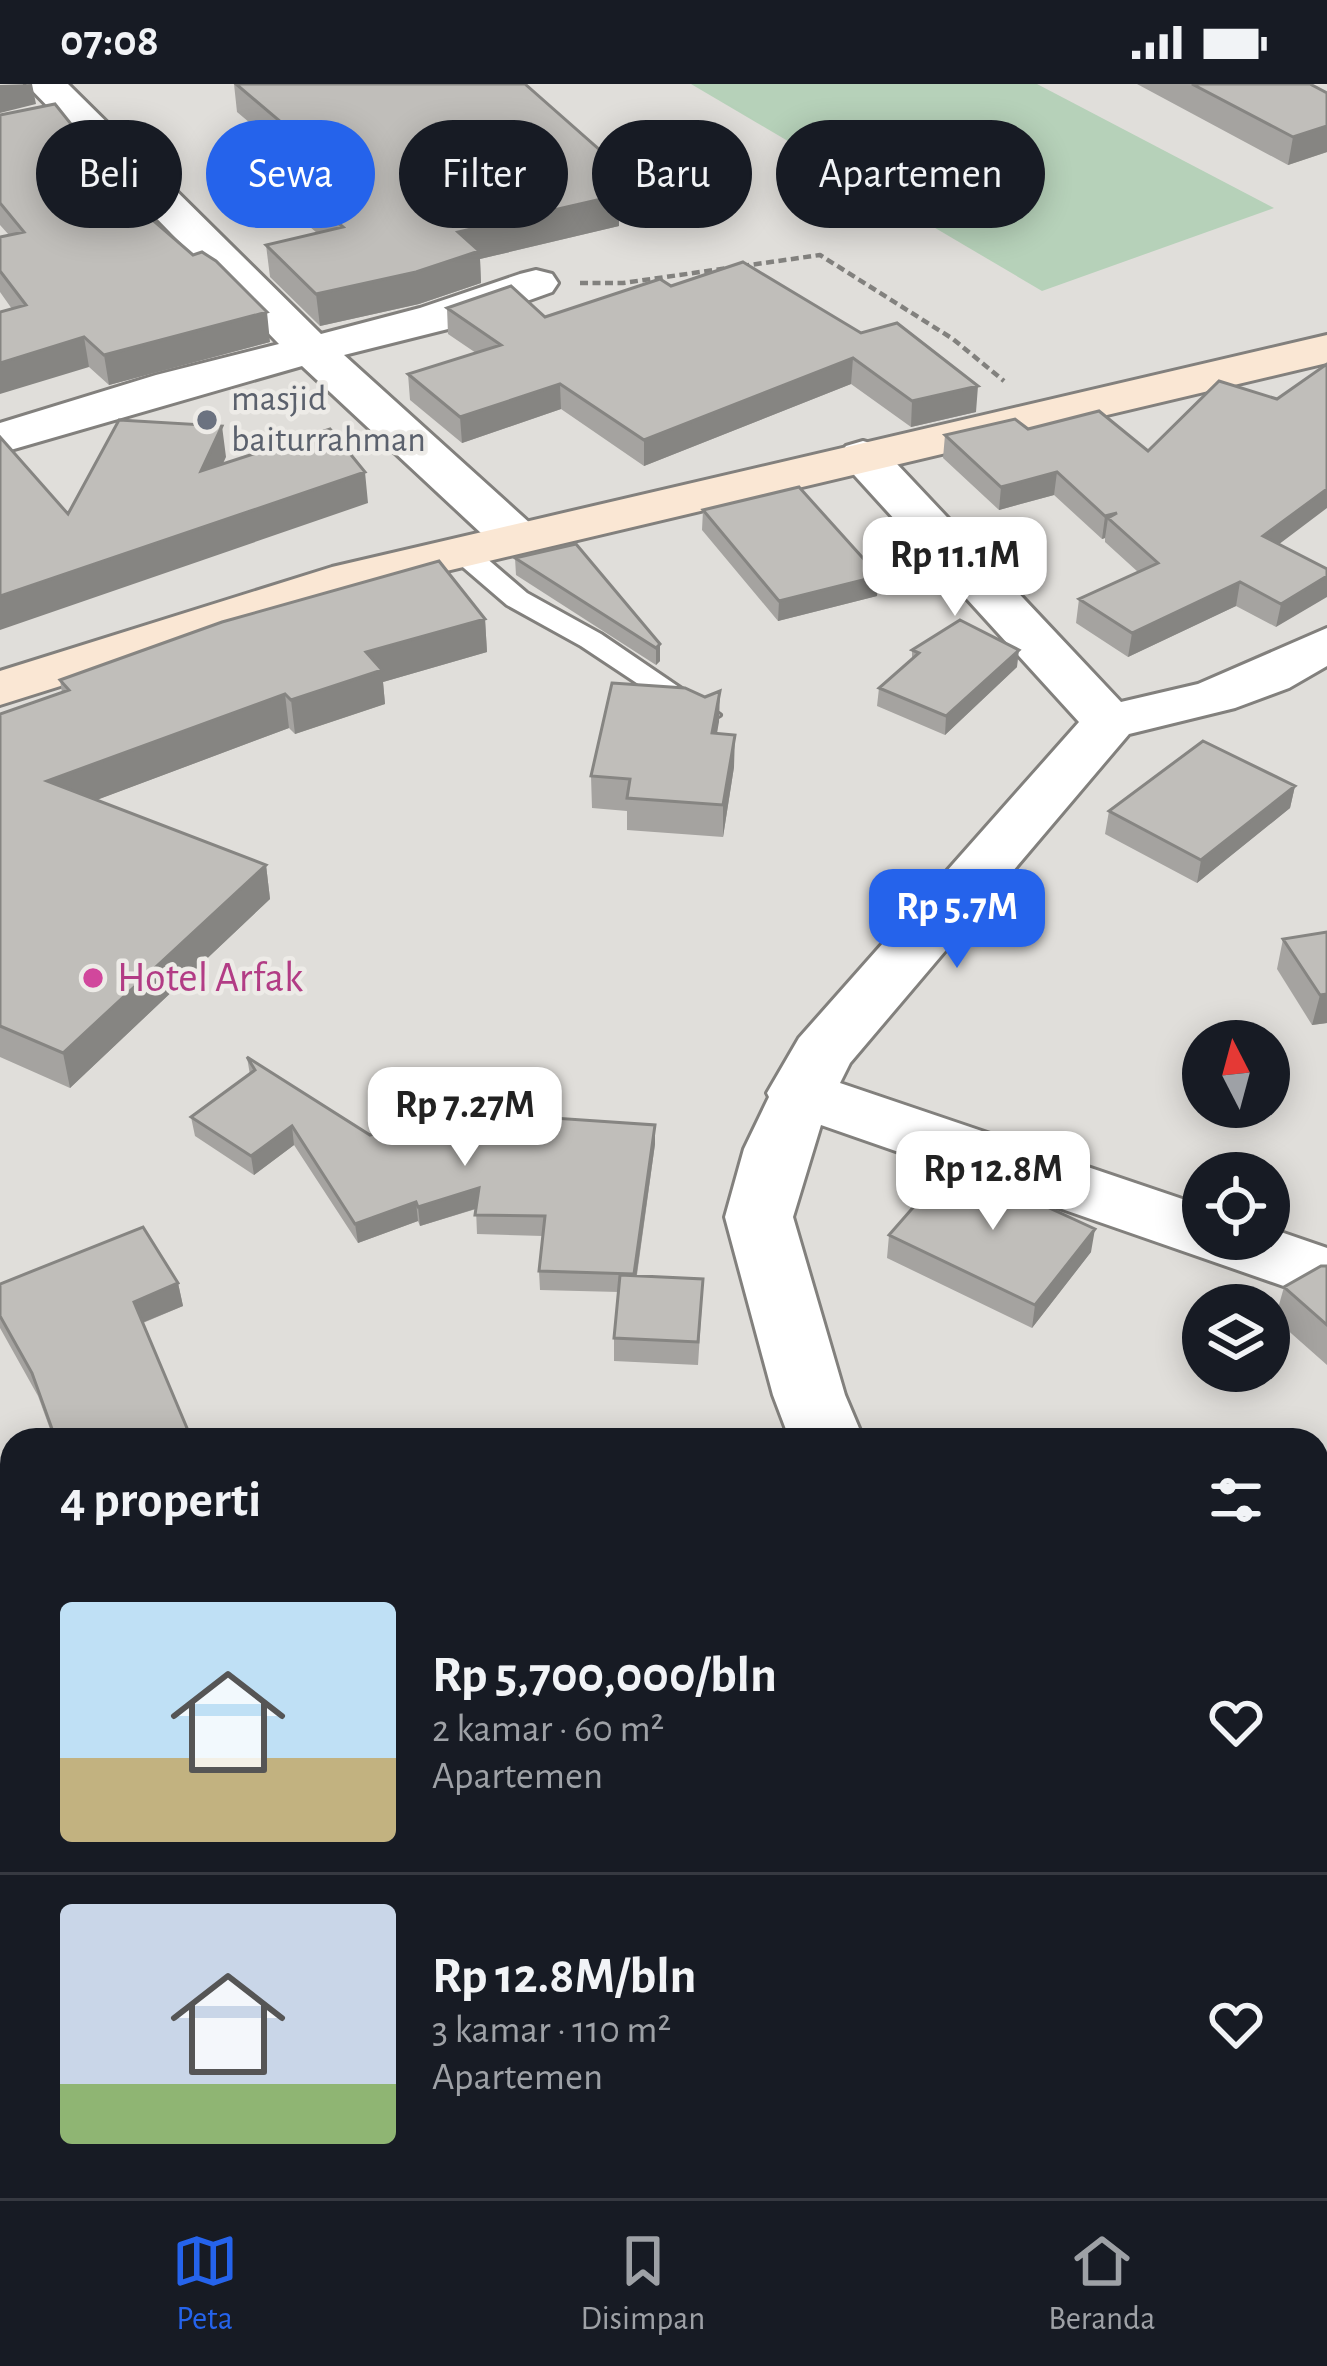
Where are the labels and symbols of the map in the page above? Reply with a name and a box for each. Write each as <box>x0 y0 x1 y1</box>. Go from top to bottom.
place label: masjid baiturrahman <box>231 381 426 458</box>
marker: masjid baiturrahman <box>194 407 220 433</box>
pin: Rp 11.1M <box>831 517 1079 619</box>
pin: Rp 5.7M <box>846 869 1068 971</box>
place label: Hotel Arfak <box>117 957 303 999</box>
marker: Hotel Arfak <box>80 965 106 991</box>
north arrow <box>1182 1020 1290 1128</box>
pin: Rp 7.27M <box>341 1067 589 1169</box>
pin: Rp 12.8M <box>869 1131 1117 1233</box>

